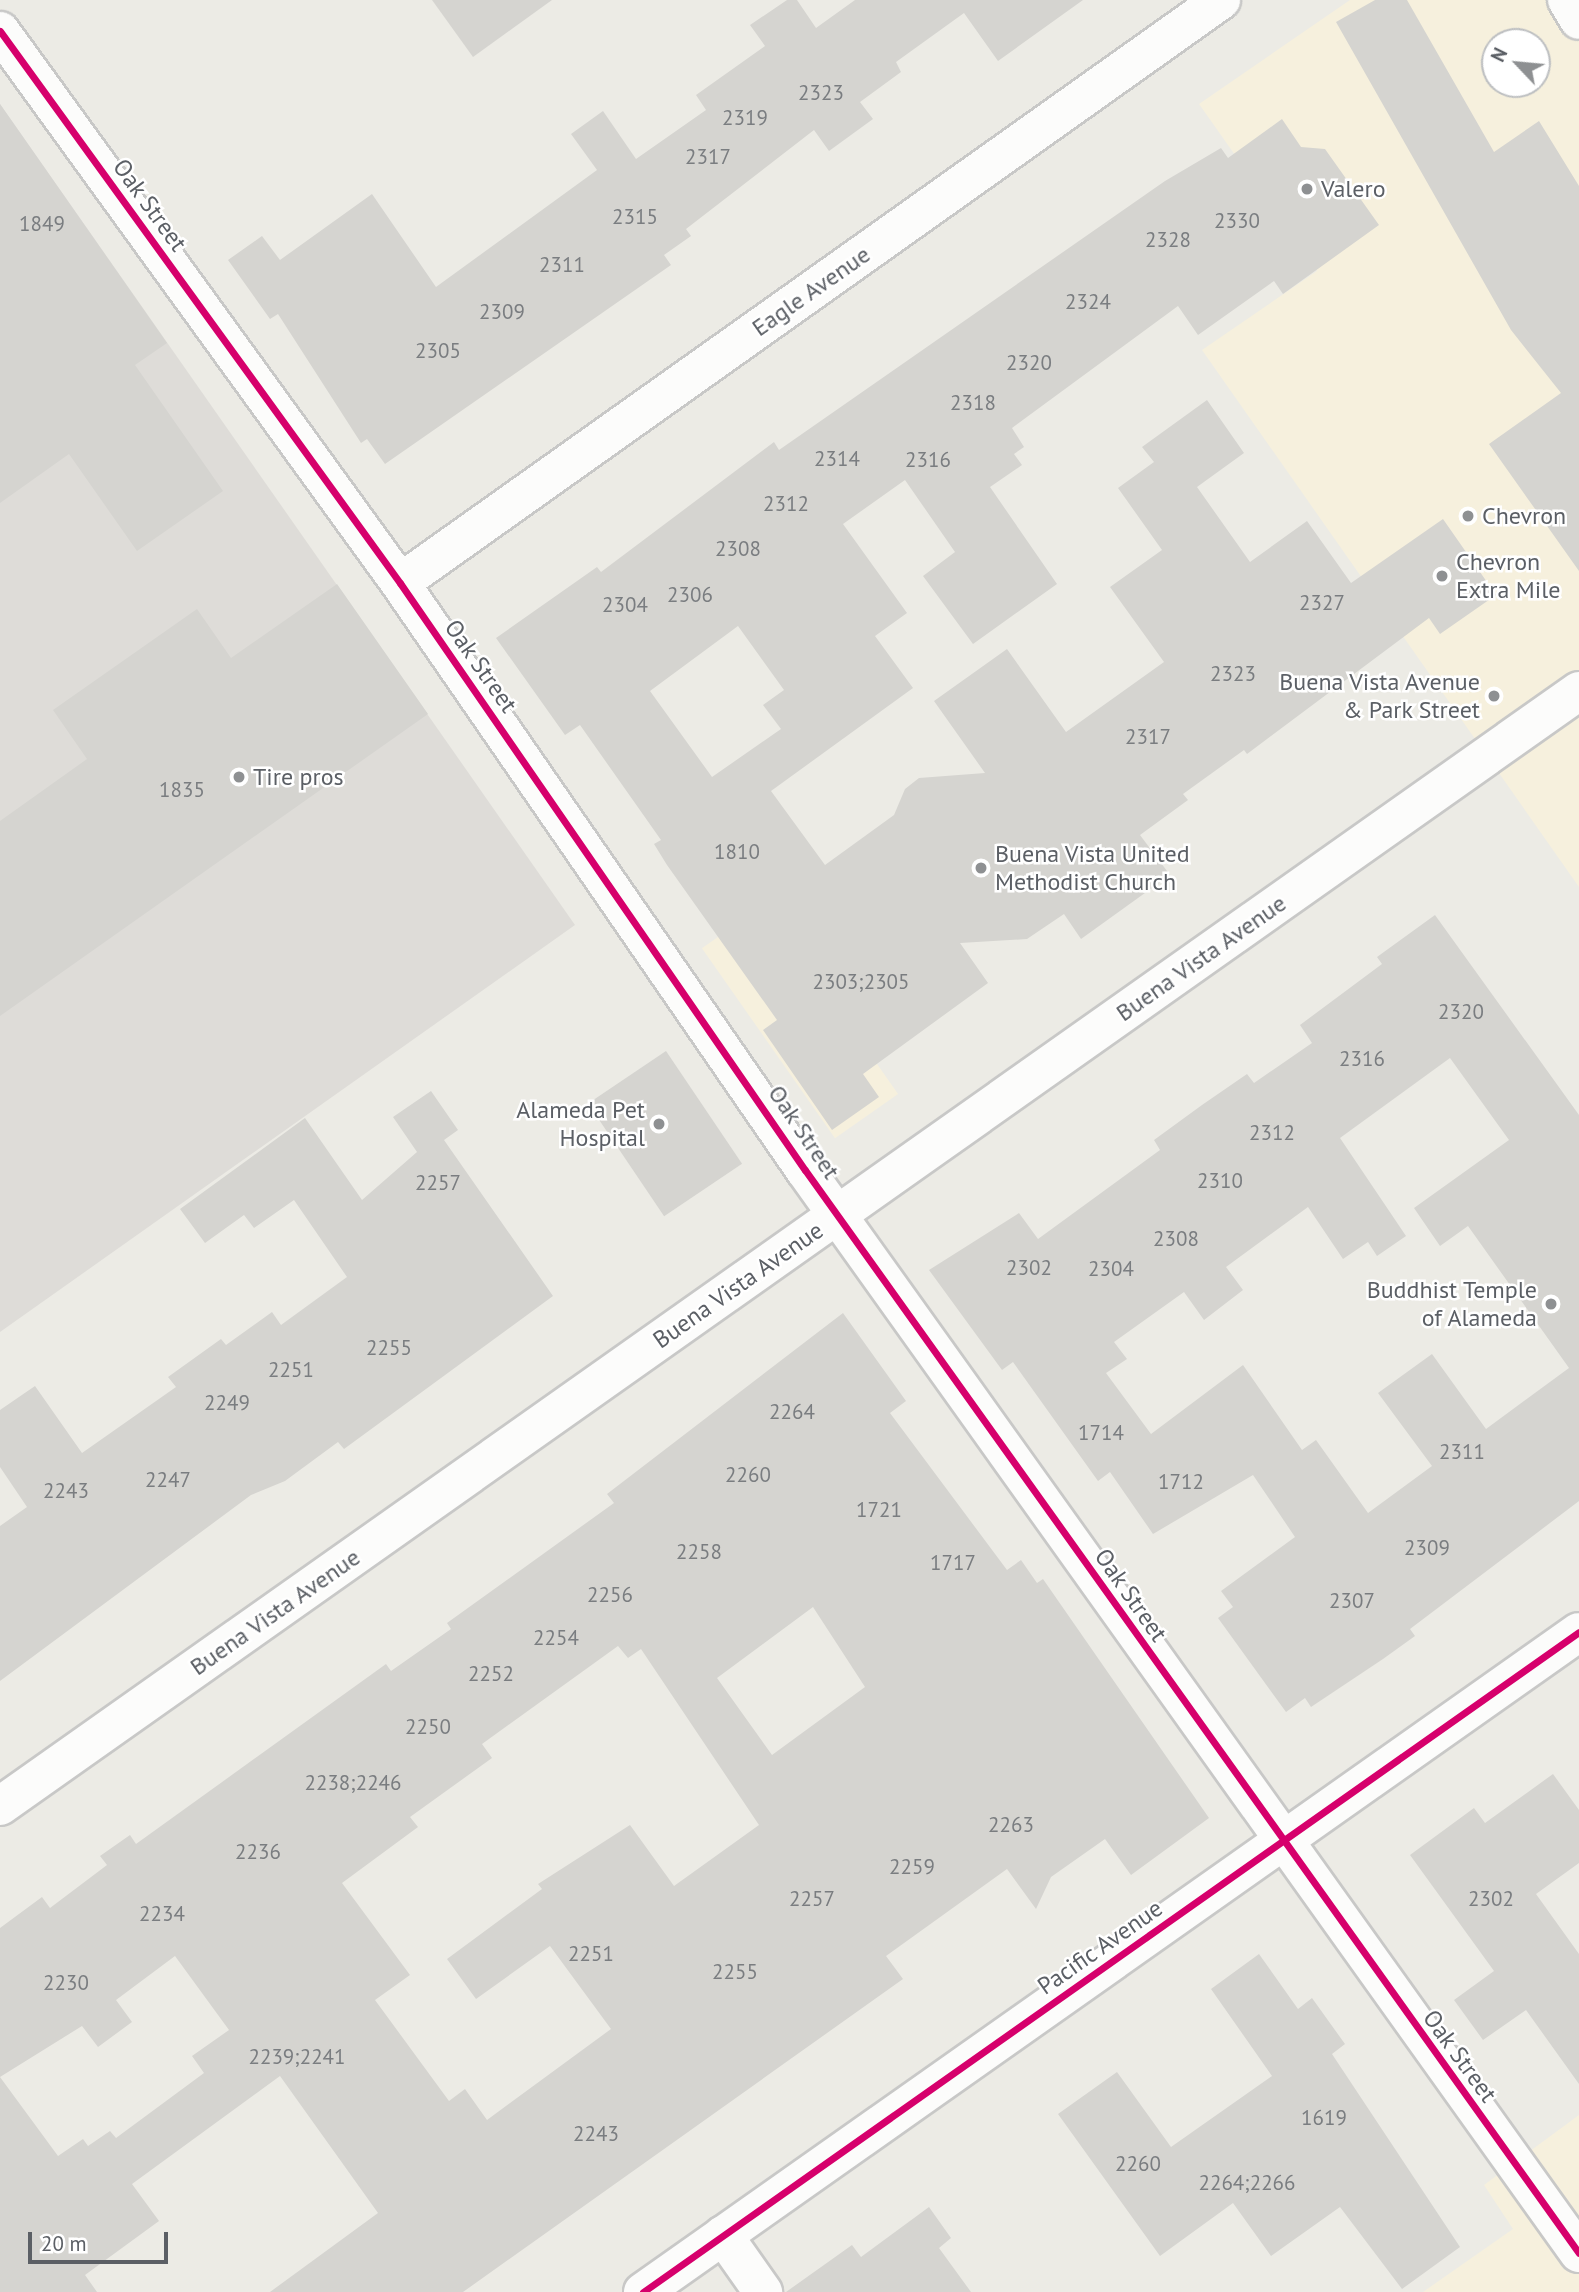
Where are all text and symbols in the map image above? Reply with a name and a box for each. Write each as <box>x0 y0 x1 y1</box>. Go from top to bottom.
north arrow <box>1481 28 1551 98</box>
text: N <box>1485 44 1512 66</box>
house number: 2323 <box>798 80 844 106</box>
house number: 2319 <box>722 105 768 131</box>
house number: 2317 <box>685 144 731 170</box>
street label: Oak Street <box>107 153 193 257</box>
place label: Valero <box>1321 175 1386 203</box>
marker: Valero <box>1299 181 1315 197</box>
house number: 2315 <box>612 204 658 230</box>
house number: 2330 <box>1214 208 1260 234</box>
house number: 1849 <box>19 211 65 237</box>
house number: 2328 <box>1145 227 1191 253</box>
street label: Eagle Avenue <box>746 240 876 342</box>
house number: 2311 <box>539 252 585 278</box>
house number: 2324 <box>1065 289 1111 315</box>
house number: 2309 <box>479 299 525 325</box>
house number: 2305 <box>415 338 461 364</box>
house number: 2320 <box>1006 350 1052 376</box>
house number: 2318 <box>950 390 996 416</box>
house number: 2314 <box>814 446 860 472</box>
house number: 2316 <box>905 447 951 473</box>
house number: 2312 <box>763 491 809 517</box>
place label: Chevron <box>1482 502 1566 530</box>
marker: Chevron <box>1460 508 1476 524</box>
house number: 2308 <box>715 536 761 562</box>
place label: Chevron Extra Mile <box>1456 548 1560 604</box>
marker: Chevron Extra Mile <box>1434 568 1450 584</box>
house number: 2306 <box>667 582 713 608</box>
house number: 2327 <box>1299 590 1345 616</box>
house number: 2304 <box>602 592 648 618</box>
street label: Oak Street <box>438 614 524 718</box>
house number: 2323 <box>1210 661 1256 687</box>
place label: Buena Vista Avenue & Park Street <box>1278 668 1480 724</box>
marker: Buena Vista Avenue & Park Street <box>1486 688 1502 704</box>
house number: 2317 <box>1125 724 1171 750</box>
place label: Tire pros <box>253 763 344 791</box>
marker: Tire pros <box>231 769 247 785</box>
house number: 1835 <box>159 777 205 803</box>
house number: 1810 <box>714 839 760 865</box>
place label: Buena Vista United Methodist Church <box>995 840 1190 896</box>
marker: Buena Vista United Methodist Church <box>973 860 989 876</box>
street label: Buena Vista Avenue <box>1110 888 1292 1028</box>
house number: 2303;2305 <box>813 969 909 995</box>
house number: 2320 <box>1438 999 1484 1025</box>
house number: 2316 <box>1339 1046 1385 1072</box>
street label: Oak Street <box>762 1079 846 1185</box>
place label: Alameda Pet Hospital <box>516 1096 645 1152</box>
marker: Alameda Pet Hospital <box>651 1116 667 1132</box>
house number: 2312 <box>1249 1120 1295 1146</box>
house number: 2310 <box>1197 1168 1243 1194</box>
house number: 2257 <box>415 1170 461 1196</box>
street label: Buena Vista Avenue <box>647 1215 829 1355</box>
house number: 2308 <box>1153 1226 1199 1252</box>
house number: 2302 <box>1006 1255 1052 1281</box>
house number: 2304 <box>1088 1256 1134 1282</box>
place label: Buddhist Temple of Alameda <box>1366 1276 1537 1332</box>
marker: Buddhist Temple of Alameda <box>1543 1296 1559 1312</box>
house number: 2255 <box>366 1335 412 1361</box>
house number: 2251 <box>268 1357 314 1383</box>
house number: 2249 <box>204 1390 250 1416</box>
house number: 2264 <box>769 1399 815 1425</box>
house number: 1714 <box>1078 1420 1124 1446</box>
house number: 2311 <box>1439 1439 1485 1465</box>
house number: 2260 <box>725 1462 771 1488</box>
house number: 2247 <box>145 1467 191 1493</box>
house number: 1712 <box>1158 1469 1204 1495</box>
house number: 2243 <box>43 1478 89 1504</box>
house number: 1721 <box>856 1497 902 1523</box>
house number: 2309 <box>1404 1535 1450 1561</box>
house number: 2258 <box>676 1539 722 1565</box>
street label: Buena Vista Avenue <box>184 1542 366 1682</box>
street label: Oak Street <box>1088 1543 1174 1647</box>
house number: 1717 <box>930 1550 976 1576</box>
house number: 2256 <box>587 1582 633 1608</box>
house number: 2307 <box>1329 1588 1375 1614</box>
house number: 2254 <box>533 1625 579 1651</box>
house number: 2252 <box>468 1661 514 1687</box>
house number: 2250 <box>405 1714 451 1740</box>
house number: 2238;2246 <box>305 1770 401 1796</box>
house number: 2263 <box>988 1812 1034 1838</box>
house number: 2236 <box>235 1839 281 1865</box>
house number: 2259 <box>889 1854 935 1880</box>
house number: 2257 <box>789 1886 835 1912</box>
house number: 2302 <box>1468 1886 1514 1912</box>
street label: Pacific Avenue <box>1032 1893 1168 2001</box>
house number: 2234 <box>139 1901 185 1927</box>
house number: 2251 <box>568 1941 614 1967</box>
house number: 2255 <box>712 1959 758 1985</box>
house number: 2230 <box>43 1970 89 1996</box>
street label: Oak Street <box>1417 2004 1503 2108</box>
house number: 2239;2241 <box>249 2044 345 2070</box>
house number: 1619 <box>1301 2105 1347 2131</box>
house number: 2243 <box>573 2121 619 2147</box>
house number: 2260 <box>1115 2151 1161 2177</box>
house number: 2264;2266 <box>1199 2170 1295 2196</box>
scale bar <box>32 2218 172 2262</box>
text: 20 m <box>41 2230 87 2257</box>

